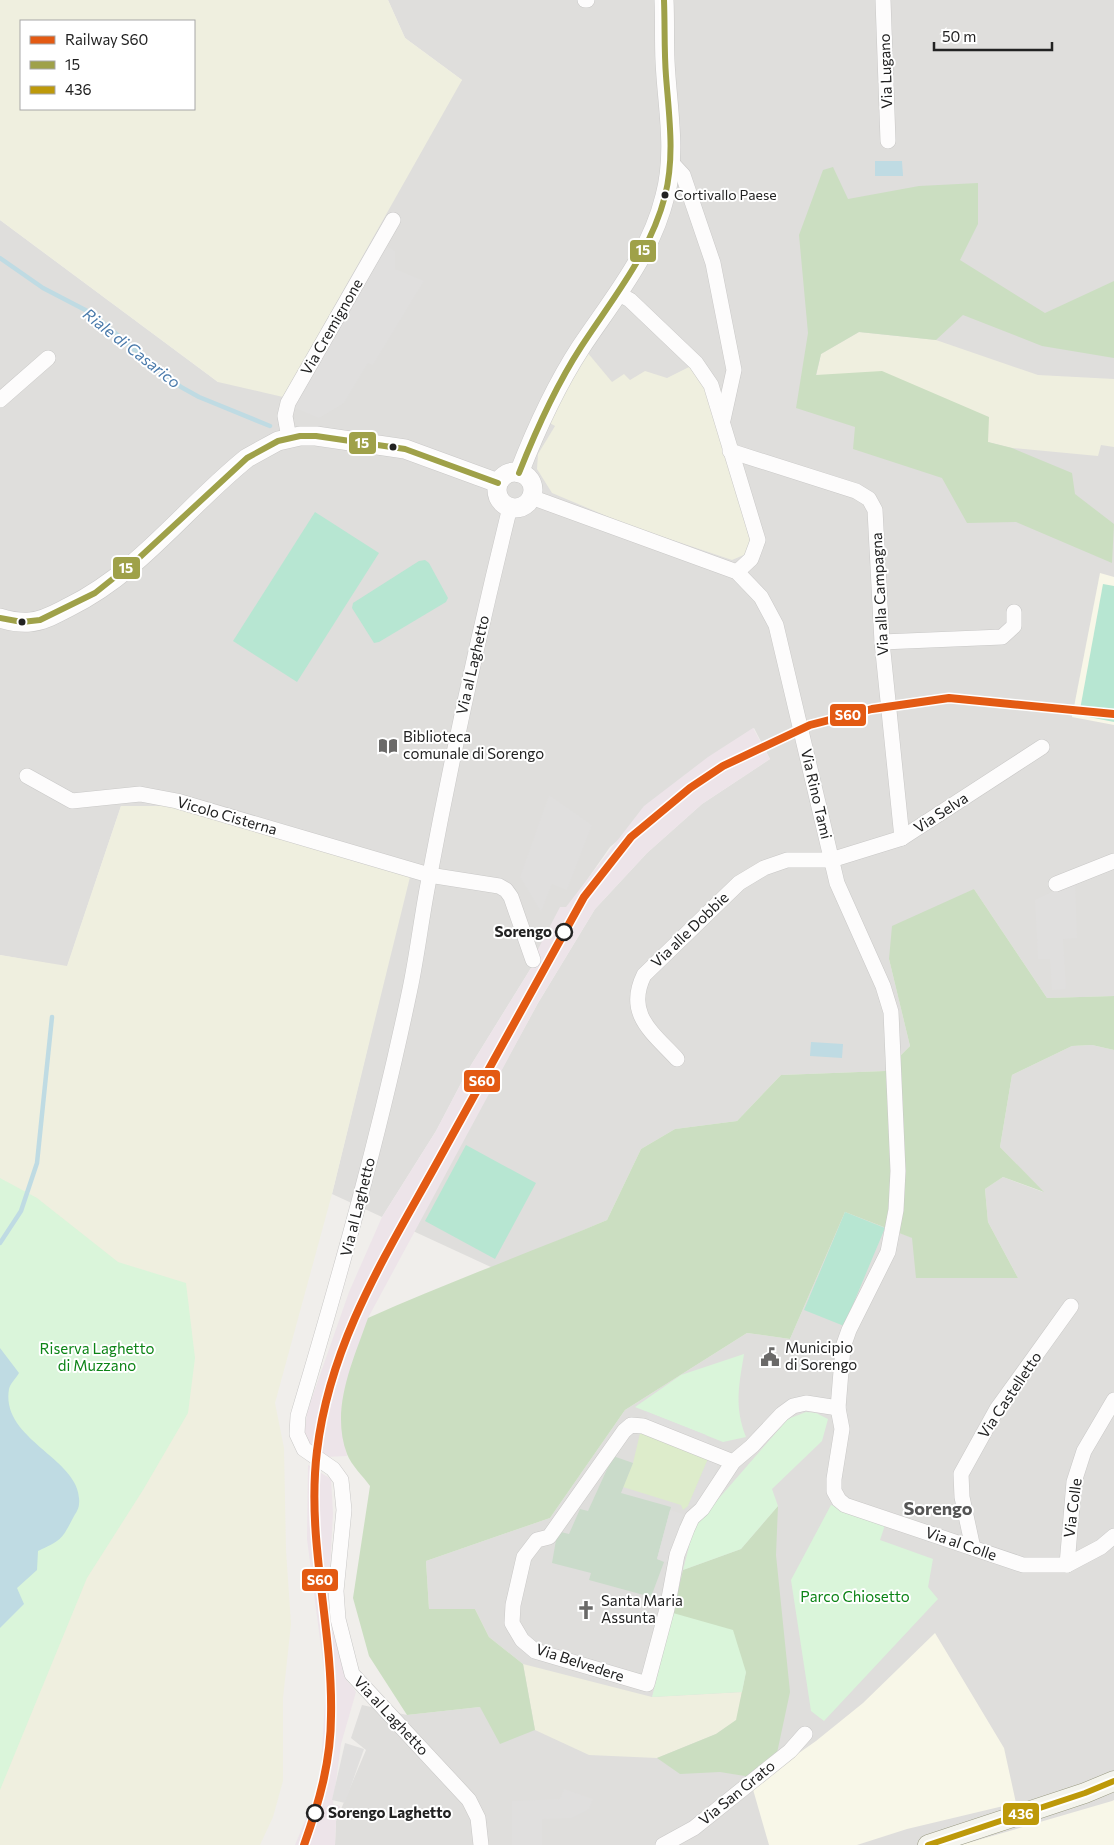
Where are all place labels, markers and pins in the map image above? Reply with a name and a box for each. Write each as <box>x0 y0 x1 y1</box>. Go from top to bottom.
place label: Cortivallo Paese <box>674 186 777 203</box>
marker: Cortivallo Paese <box>660 190 670 200</box>
unlabelled marker <box>388 442 398 452</box>
unlabelled marker <box>17 617 27 627</box>
place label: Biblioteca comunale di Sorengo <box>403 727 544 762</box>
library icon: Biblioteca comunale di Sorengo <box>377 735 399 757</box>
place label: Sorengo <box>494 922 552 940</box>
marker: Sorengo <box>555 923 573 941</box>
place label: Municipio di Sorengo <box>785 1338 857 1373</box>
public building icon: Municipio di Sorengo <box>759 1346 781 1368</box>
place label: Santa Maria Assunta <box>601 1591 683 1626</box>
church icon: Santa Maria Assunta <box>575 1599 597 1621</box>
place label: Sorengo Laghetto <box>328 1803 451 1821</box>
marker: Sorengo Laghetto <box>306 1804 324 1822</box>

